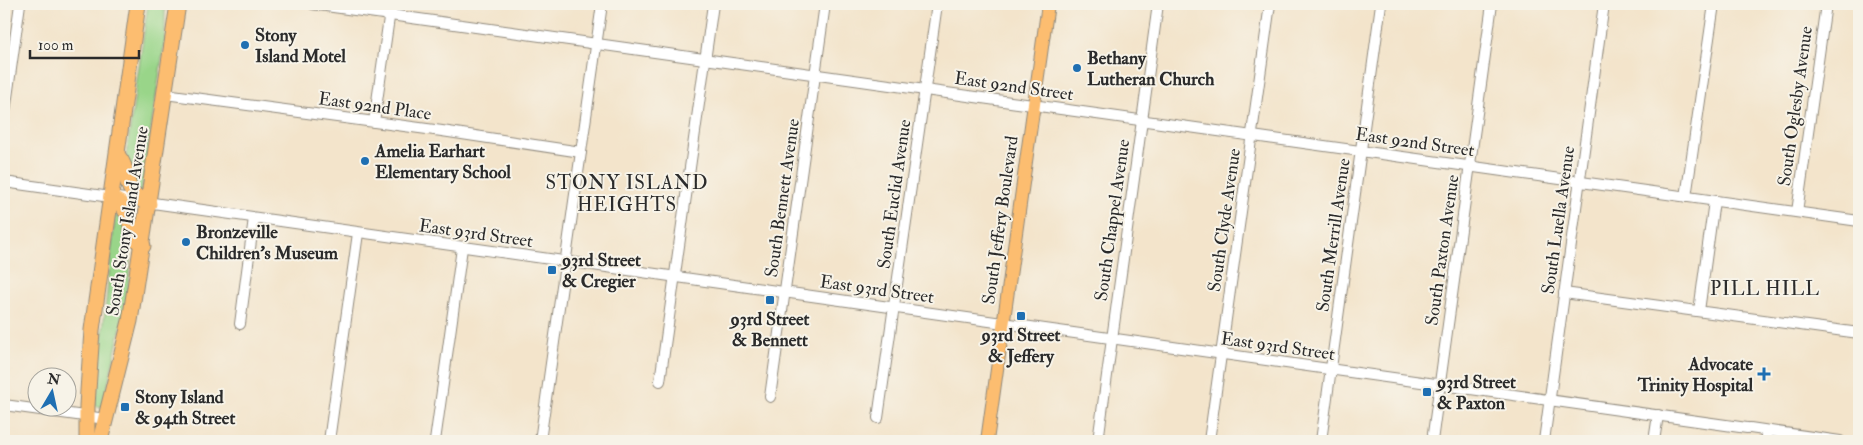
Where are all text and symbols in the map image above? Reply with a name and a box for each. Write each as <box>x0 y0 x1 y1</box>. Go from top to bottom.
place label: Stony Island Motel <box>255 24 346 68</box>
street label: South Oglesby Avenue <box>1773 24 1818 188</box>
scale bar <box>30 28 139 60</box>
text: 100 m <box>38 36 74 55</box>
marker: Stony Island Motel <box>239 39 251 51</box>
place label: Bethany Lutheran Church <box>1087 47 1215 91</box>
marker: Bethany Lutheran Church <box>1071 62 1083 74</box>
street label: East 92nd Street <box>953 67 1075 106</box>
street label: East 92nd Place <box>317 87 433 126</box>
street label: South Bennett Avenue <box>760 117 805 279</box>
street label: South Euclid Avenue <box>873 117 916 270</box>
street label: East 92nd Street <box>1354 123 1476 162</box>
street label: South Stony Island Avenue <box>101 124 154 318</box>
street label: South Jeffery Boulevard <box>977 134 1024 306</box>
street label: South Chappel Avenue <box>1090 137 1135 303</box>
place label: Amelia Earhart Elementary School <box>374 140 511 184</box>
street label: South Luella Avenue <box>1537 144 1580 296</box>
street label: South Clyde Avenue <box>1203 146 1246 293</box>
marker: Amelia Earhart Elementary School <box>359 155 371 167</box>
street label: South Merrill Avenue <box>1311 156 1356 313</box>
district label: STONY ISLAND HEIGHTS <box>545 171 709 217</box>
street label: South Paxton Avenue <box>1421 173 1465 327</box>
street label: East 93rd Street <box>417 214 535 253</box>
place label: Bronzeville Children's Museum <box>196 221 339 265</box>
marker: Bronzeville Children's Museum <box>180 236 192 248</box>
place label: 93rd Street & Cregier <box>560 249 641 293</box>
marker: 93rd Street & Cregier <box>546 264 558 276</box>
street label: East 93rd Street <box>818 270 936 309</box>
district label: PILL HILL <box>1710 277 1820 301</box>
marker: 93rd Street & Bennett <box>764 294 776 306</box>
place label: 93rd Street & Bennett <box>729 308 810 352</box>
marker: 93rd Street & Jeffery <box>1015 310 1027 322</box>
place label: 93rd Street & Jeffery <box>980 324 1061 368</box>
street label: East 93rd Street <box>1219 327 1337 366</box>
place label: Advocate Trinity Hospital <box>1637 353 1753 397</box>
marker: Advocate Trinity Hospital <box>1757 367 1771 381</box>
north arrow <box>28 368 78 418</box>
text: N <box>45 370 62 389</box>
place label: 93rd Street & Paxton <box>1435 371 1516 415</box>
place label: Stony Island & 94th Street <box>135 386 235 430</box>
marker: 93rd Street & Paxton <box>1421 386 1433 398</box>
marker: Stony Island & 94th Street <box>119 401 131 413</box>

